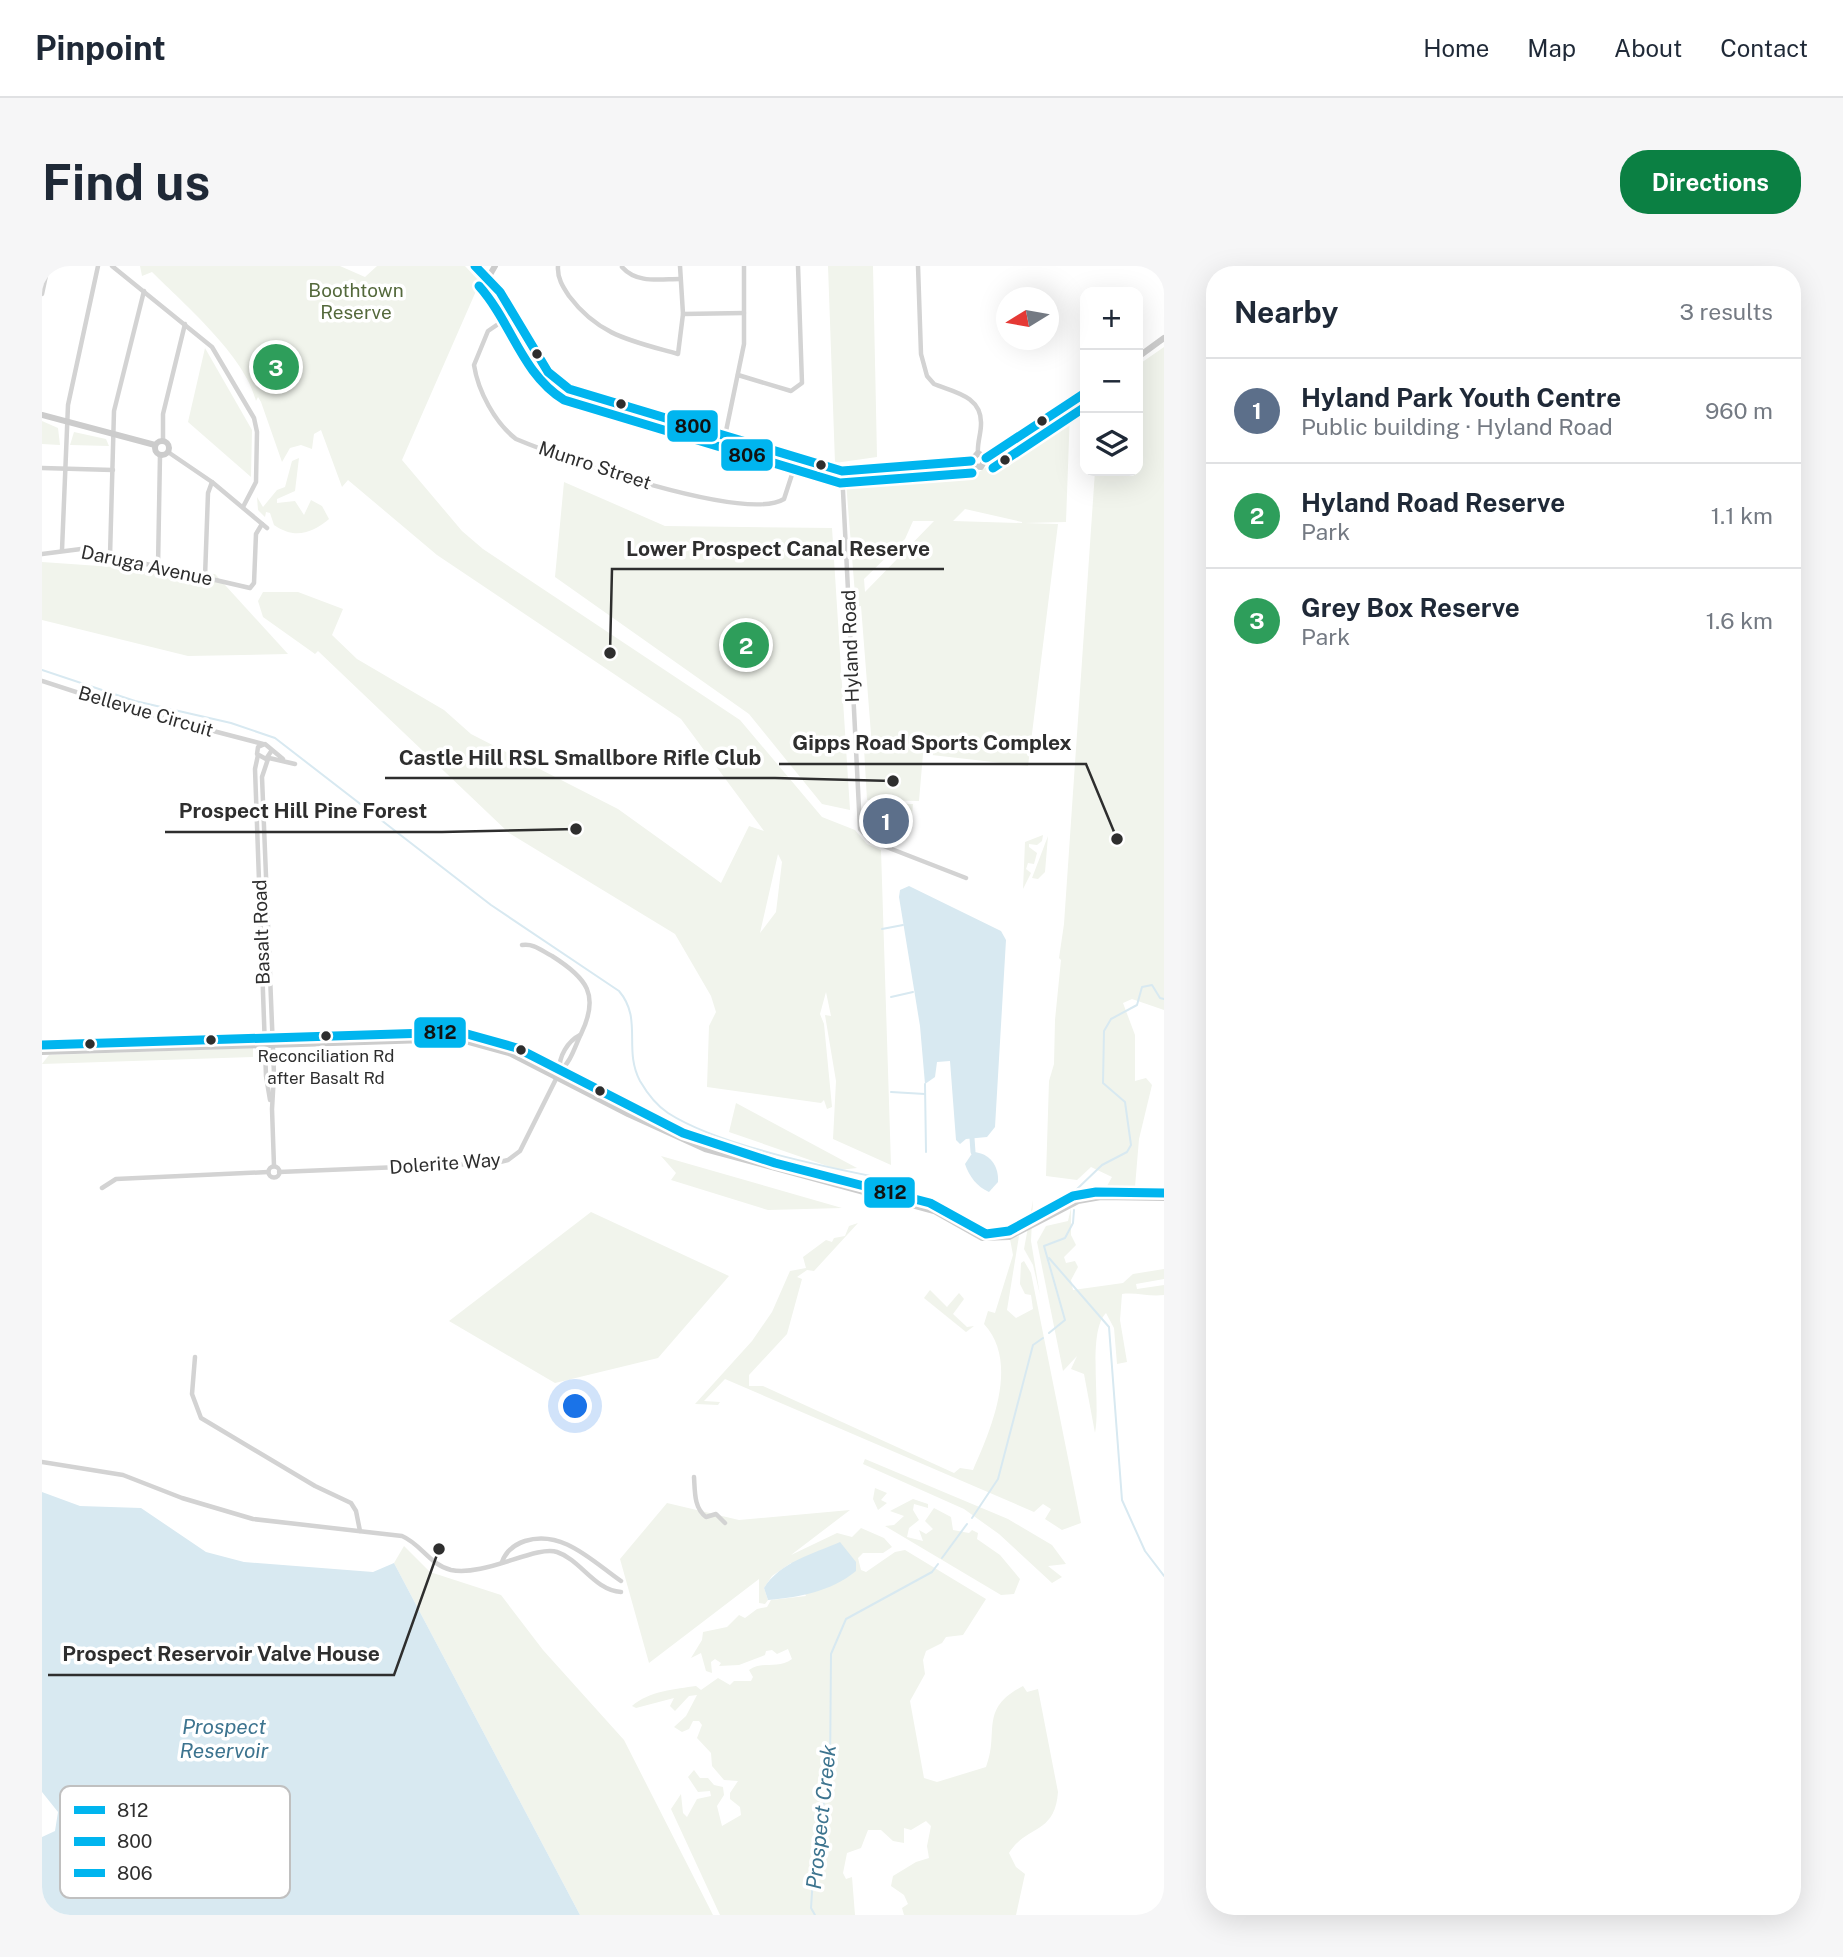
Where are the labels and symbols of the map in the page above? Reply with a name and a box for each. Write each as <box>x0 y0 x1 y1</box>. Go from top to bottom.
park label: Boothtown Reserve <box>308 279 404 323</box>
north arrow <box>996 287 1059 350</box>
pin: 3 <box>253 341 299 393</box>
unlabelled marker <box>530 347 544 361</box>
unlabelled marker <box>614 397 628 411</box>
line badge: 800 <box>666 409 719 443</box>
unlabelled marker <box>1035 414 1049 428</box>
text: 800 <box>674 415 712 437</box>
street label: Munro Street <box>536 436 654 494</box>
line badge: 806 <box>720 438 774 472</box>
text: 806 <box>728 444 766 466</box>
unlabelled marker <box>998 453 1012 467</box>
unlabelled marker <box>814 458 828 472</box>
callout: Lower Prospect Canal Reserve <box>612 527 944 569</box>
text: Lower Prospect Canal Reserve <box>626 536 930 561</box>
street label: Daruga Avenue <box>79 540 215 590</box>
street label: Hyland Road <box>837 589 863 703</box>
pin: 2 <box>723 619 769 671</box>
street label: Bellevue Circuit <box>76 681 216 741</box>
callout: Gipps Road Sports Complex <box>779 722 1086 764</box>
text: Gipps Road Sports Complex <box>792 730 1072 755</box>
callout: Castle Hill RSL Smallbore Rifle Club <box>385 736 775 778</box>
text: Castle Hill RSL Smallbore Rifle Club <box>399 745 761 770</box>
callout: Prospect Hill Pine Forest <box>165 790 442 832</box>
pin: 1 <box>863 795 909 847</box>
text: Prospect Hill Pine Forest <box>179 798 427 823</box>
street label: Basalt Road <box>248 879 274 985</box>
line badge: 812 <box>413 1016 467 1049</box>
text: 812 <box>424 1021 456 1043</box>
marker: Reconciliation Rd after Basalt Rd <box>319 1029 333 1043</box>
unlabelled marker <box>204 1033 218 1047</box>
unlabelled marker <box>83 1037 97 1051</box>
unlabelled marker <box>514 1043 528 1057</box>
place label: Reconciliation Rd after Basalt Rd <box>258 1046 394 1088</box>
unlabelled marker <box>593 1084 607 1098</box>
street label: Dolerite Way <box>389 1148 501 1178</box>
line badge: 812 <box>863 1176 916 1209</box>
text: 812 <box>874 1181 906 1203</box>
your location <box>558 1389 592 1423</box>
callout: Prospect Reservoir Valve House <box>48 1633 394 1675</box>
text: Prospect Reservoir Valve House <box>62 1641 380 1666</box>
water label: Prospect Reservoir <box>179 1714 270 1763</box>
water label: Prospect Creek <box>801 1743 841 1891</box>
legend <box>60 1786 290 1898</box>
text: 812 <box>117 1799 148 1821</box>
text: 800 <box>117 1830 152 1852</box>
text: 806 <box>117 1862 153 1884</box>

